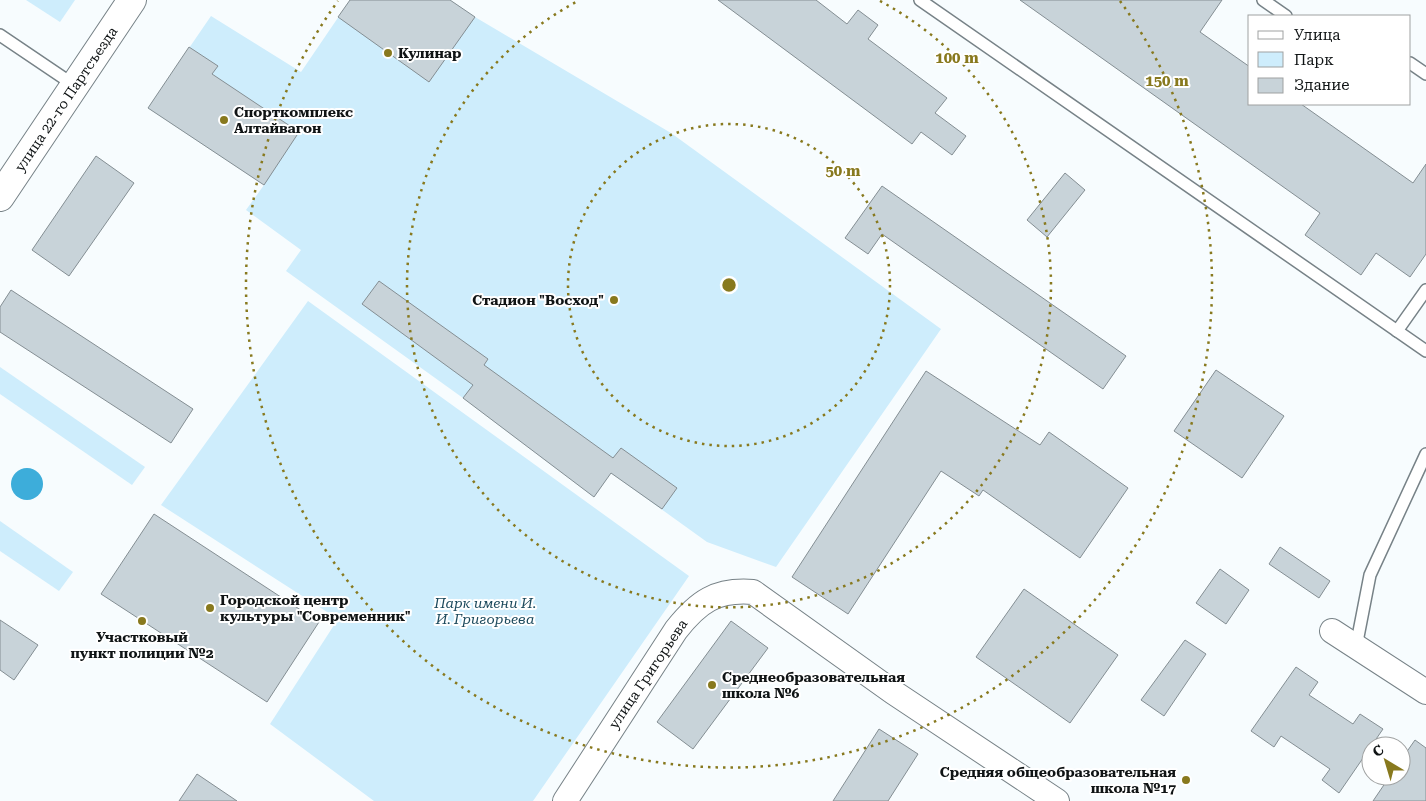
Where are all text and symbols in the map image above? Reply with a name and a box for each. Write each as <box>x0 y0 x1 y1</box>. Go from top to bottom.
legend <box>1248 15 1411 105</box>
street label: улица 22-го Партсъезда <box>12 23 121 174</box>
text: Улица <box>1294 26 1340 44</box>
place label: Кулинар <box>398 45 462 61</box>
marker: Кулинар <box>382 47 394 59</box>
text: 100 m <box>935 49 979 67</box>
text: Парк <box>1294 51 1334 69</box>
text: 150 m <box>1145 72 1189 90</box>
text: Здание <box>1294 76 1350 94</box>
place label: Спорткомплекс Алтайвагон <box>234 104 353 136</box>
marker: Спорткомплекс Алтайвагон <box>218 114 230 126</box>
text: 50 m <box>825 162 861 180</box>
centre of rings <box>720 276 738 294</box>
place label: Стадион "Восход" <box>472 292 604 308</box>
marker: Стадион "Восход" <box>608 294 620 306</box>
place label: Городской центр культуры "Современник" <box>220 592 411 624</box>
park label: Парк имени И. И. Григорьева <box>433 595 536 627</box>
marker: Городской центр культуры "Современник" <box>204 602 216 614</box>
marker: Участковый пункт полиции №2 <box>136 615 148 627</box>
street label: улица Григорьева <box>605 616 691 732</box>
place label: Участковый пункт полиции №2 <box>71 629 214 661</box>
place label: Среднеобразовательная школа №6 <box>722 669 905 701</box>
marker: Среднеобразовательная школа №6 <box>706 679 718 691</box>
north arrow <box>1361 736 1411 786</box>
text: С <box>1369 741 1387 760</box>
place label: Средняя общеобразовательная школа №17 <box>940 764 1176 796</box>
marker: Средняя общеобразовательная школа №17 <box>1180 774 1192 786</box>

